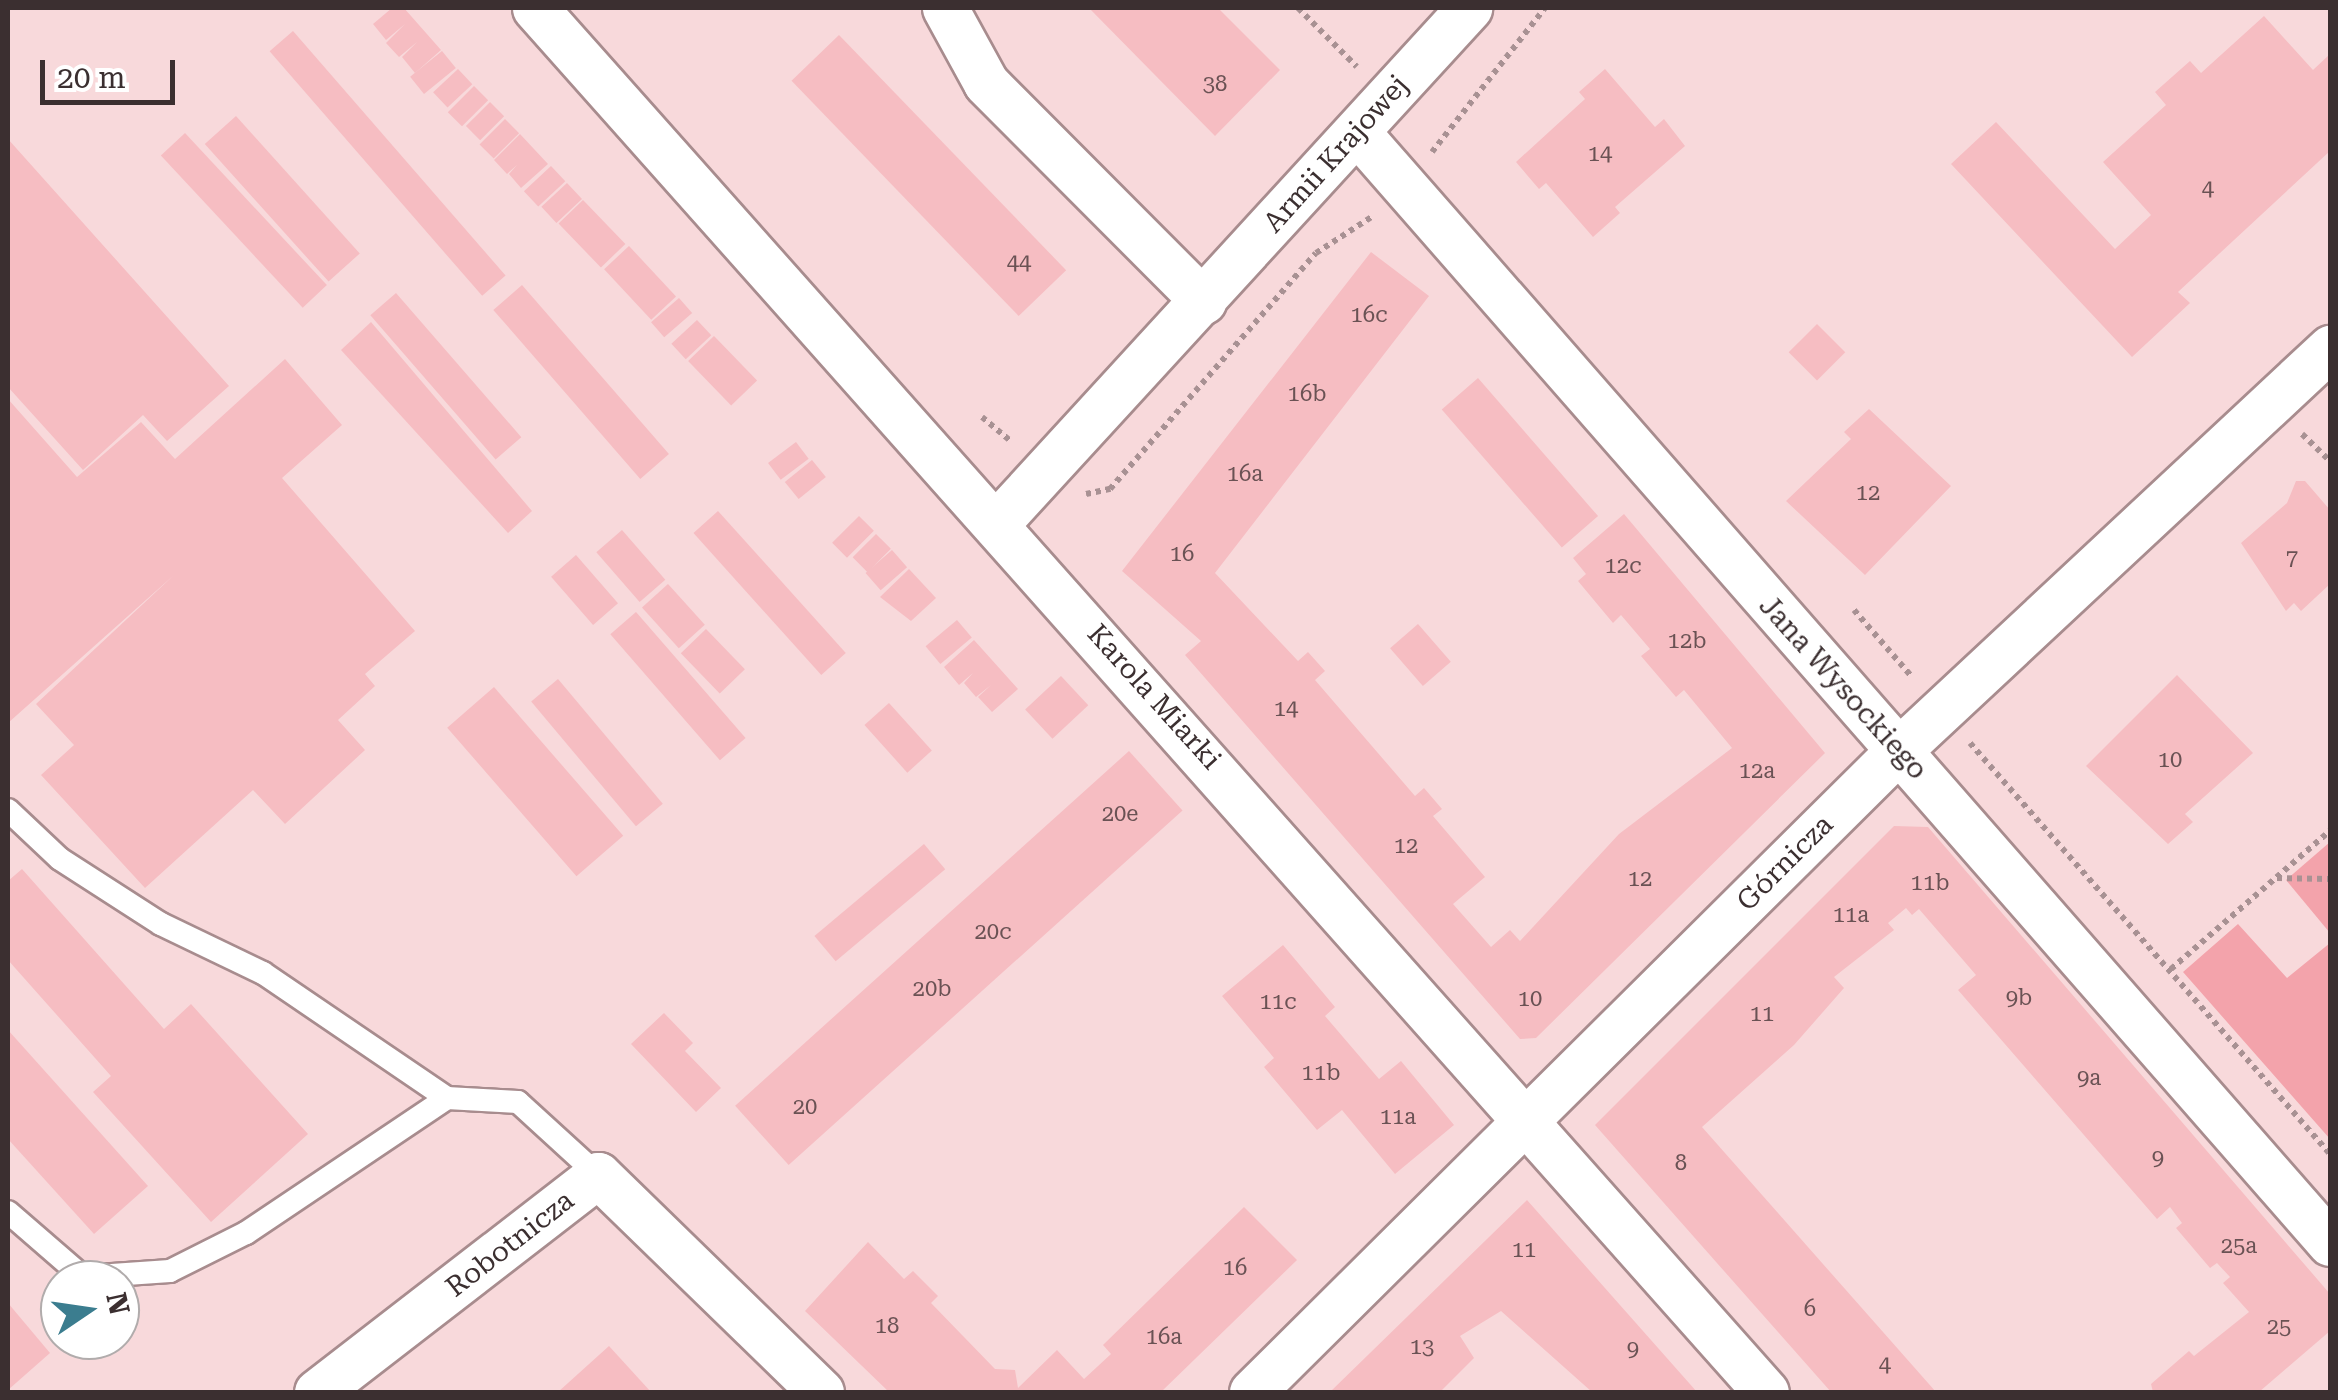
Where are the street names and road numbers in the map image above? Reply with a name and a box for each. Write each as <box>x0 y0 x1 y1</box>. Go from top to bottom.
street label: Armii Krajowej <box>1257 69 1415 239</box>
street label: Jana Wysockiego <box>1752 589 1934 787</box>
street label: Karola Miarki <box>1080 618 1228 776</box>
street label: Górnicza <box>1730 808 1840 918</box>
street label: Robotnicza <box>439 1184 581 1304</box>

